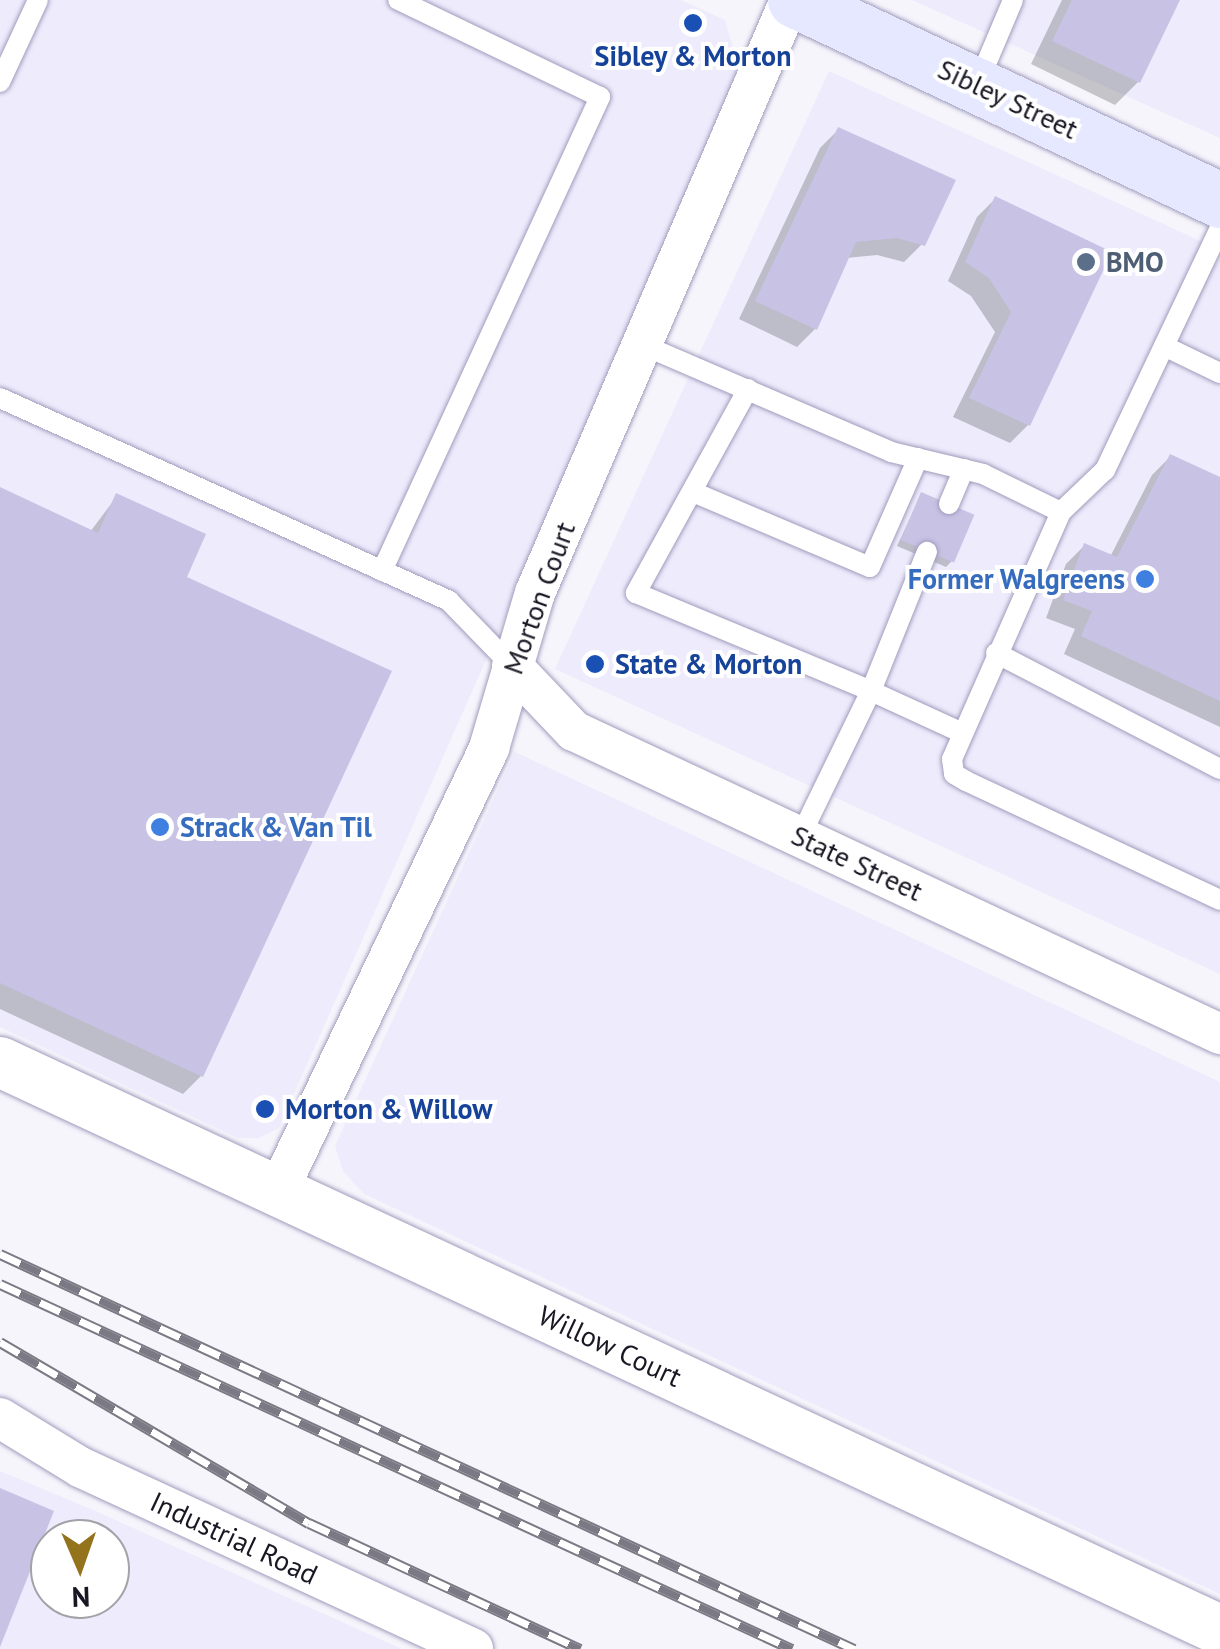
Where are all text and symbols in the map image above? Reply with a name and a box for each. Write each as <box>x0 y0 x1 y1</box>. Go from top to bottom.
marker: Sibley & Morton <box>682 12 704 34</box>
place label: Sibley & Morton <box>594 39 792 73</box>
street label: Sibley Street <box>932 52 1084 146</box>
place label: BMO <box>1106 245 1164 279</box>
marker: BMO <box>1075 251 1097 273</box>
street label: Morton Court <box>496 517 582 679</box>
place label: Former Walgreens <box>907 562 1125 596</box>
marker: Former Walgreens <box>1134 568 1156 590</box>
place label: State & Morton <box>615 647 802 681</box>
marker: State & Morton <box>584 653 606 675</box>
place label: Strack & Van Til <box>180 810 374 844</box>
marker: Strack & Van Til <box>149 816 171 838</box>
street label: State Street <box>786 818 928 908</box>
place label: Morton & Willow <box>285 1092 493 1126</box>
marker: Morton & Willow <box>254 1098 276 1120</box>
street label: Willow Court <box>533 1298 687 1394</box>
street label: Industrial Road <box>145 1485 323 1591</box>
north arrow <box>30 1519 130 1619</box>
text: N <box>71 1579 91 1616</box>

